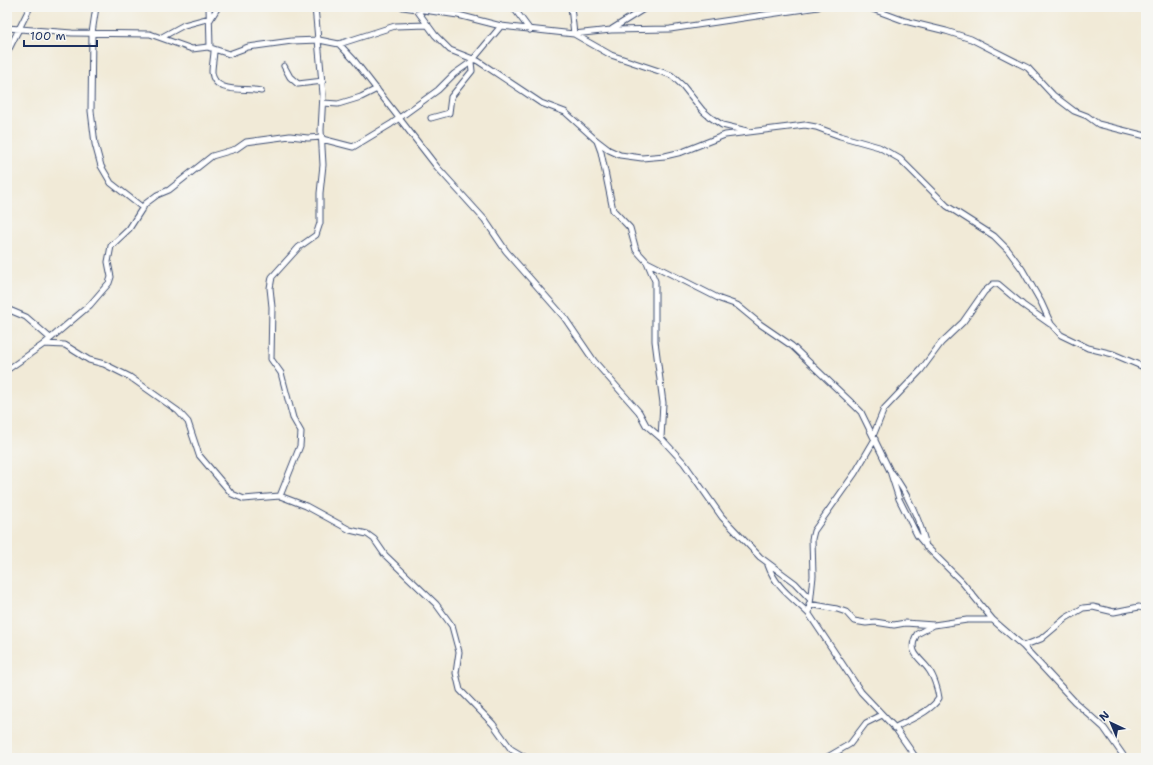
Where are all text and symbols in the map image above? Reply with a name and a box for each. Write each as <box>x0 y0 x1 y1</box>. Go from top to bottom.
scale bar <box>24 22 97 48</box>
text: 100 m <box>30 28 66 44</box>
north arrow <box>1091 703 1131 743</box>
text: N <box>1096 708 1113 725</box>

